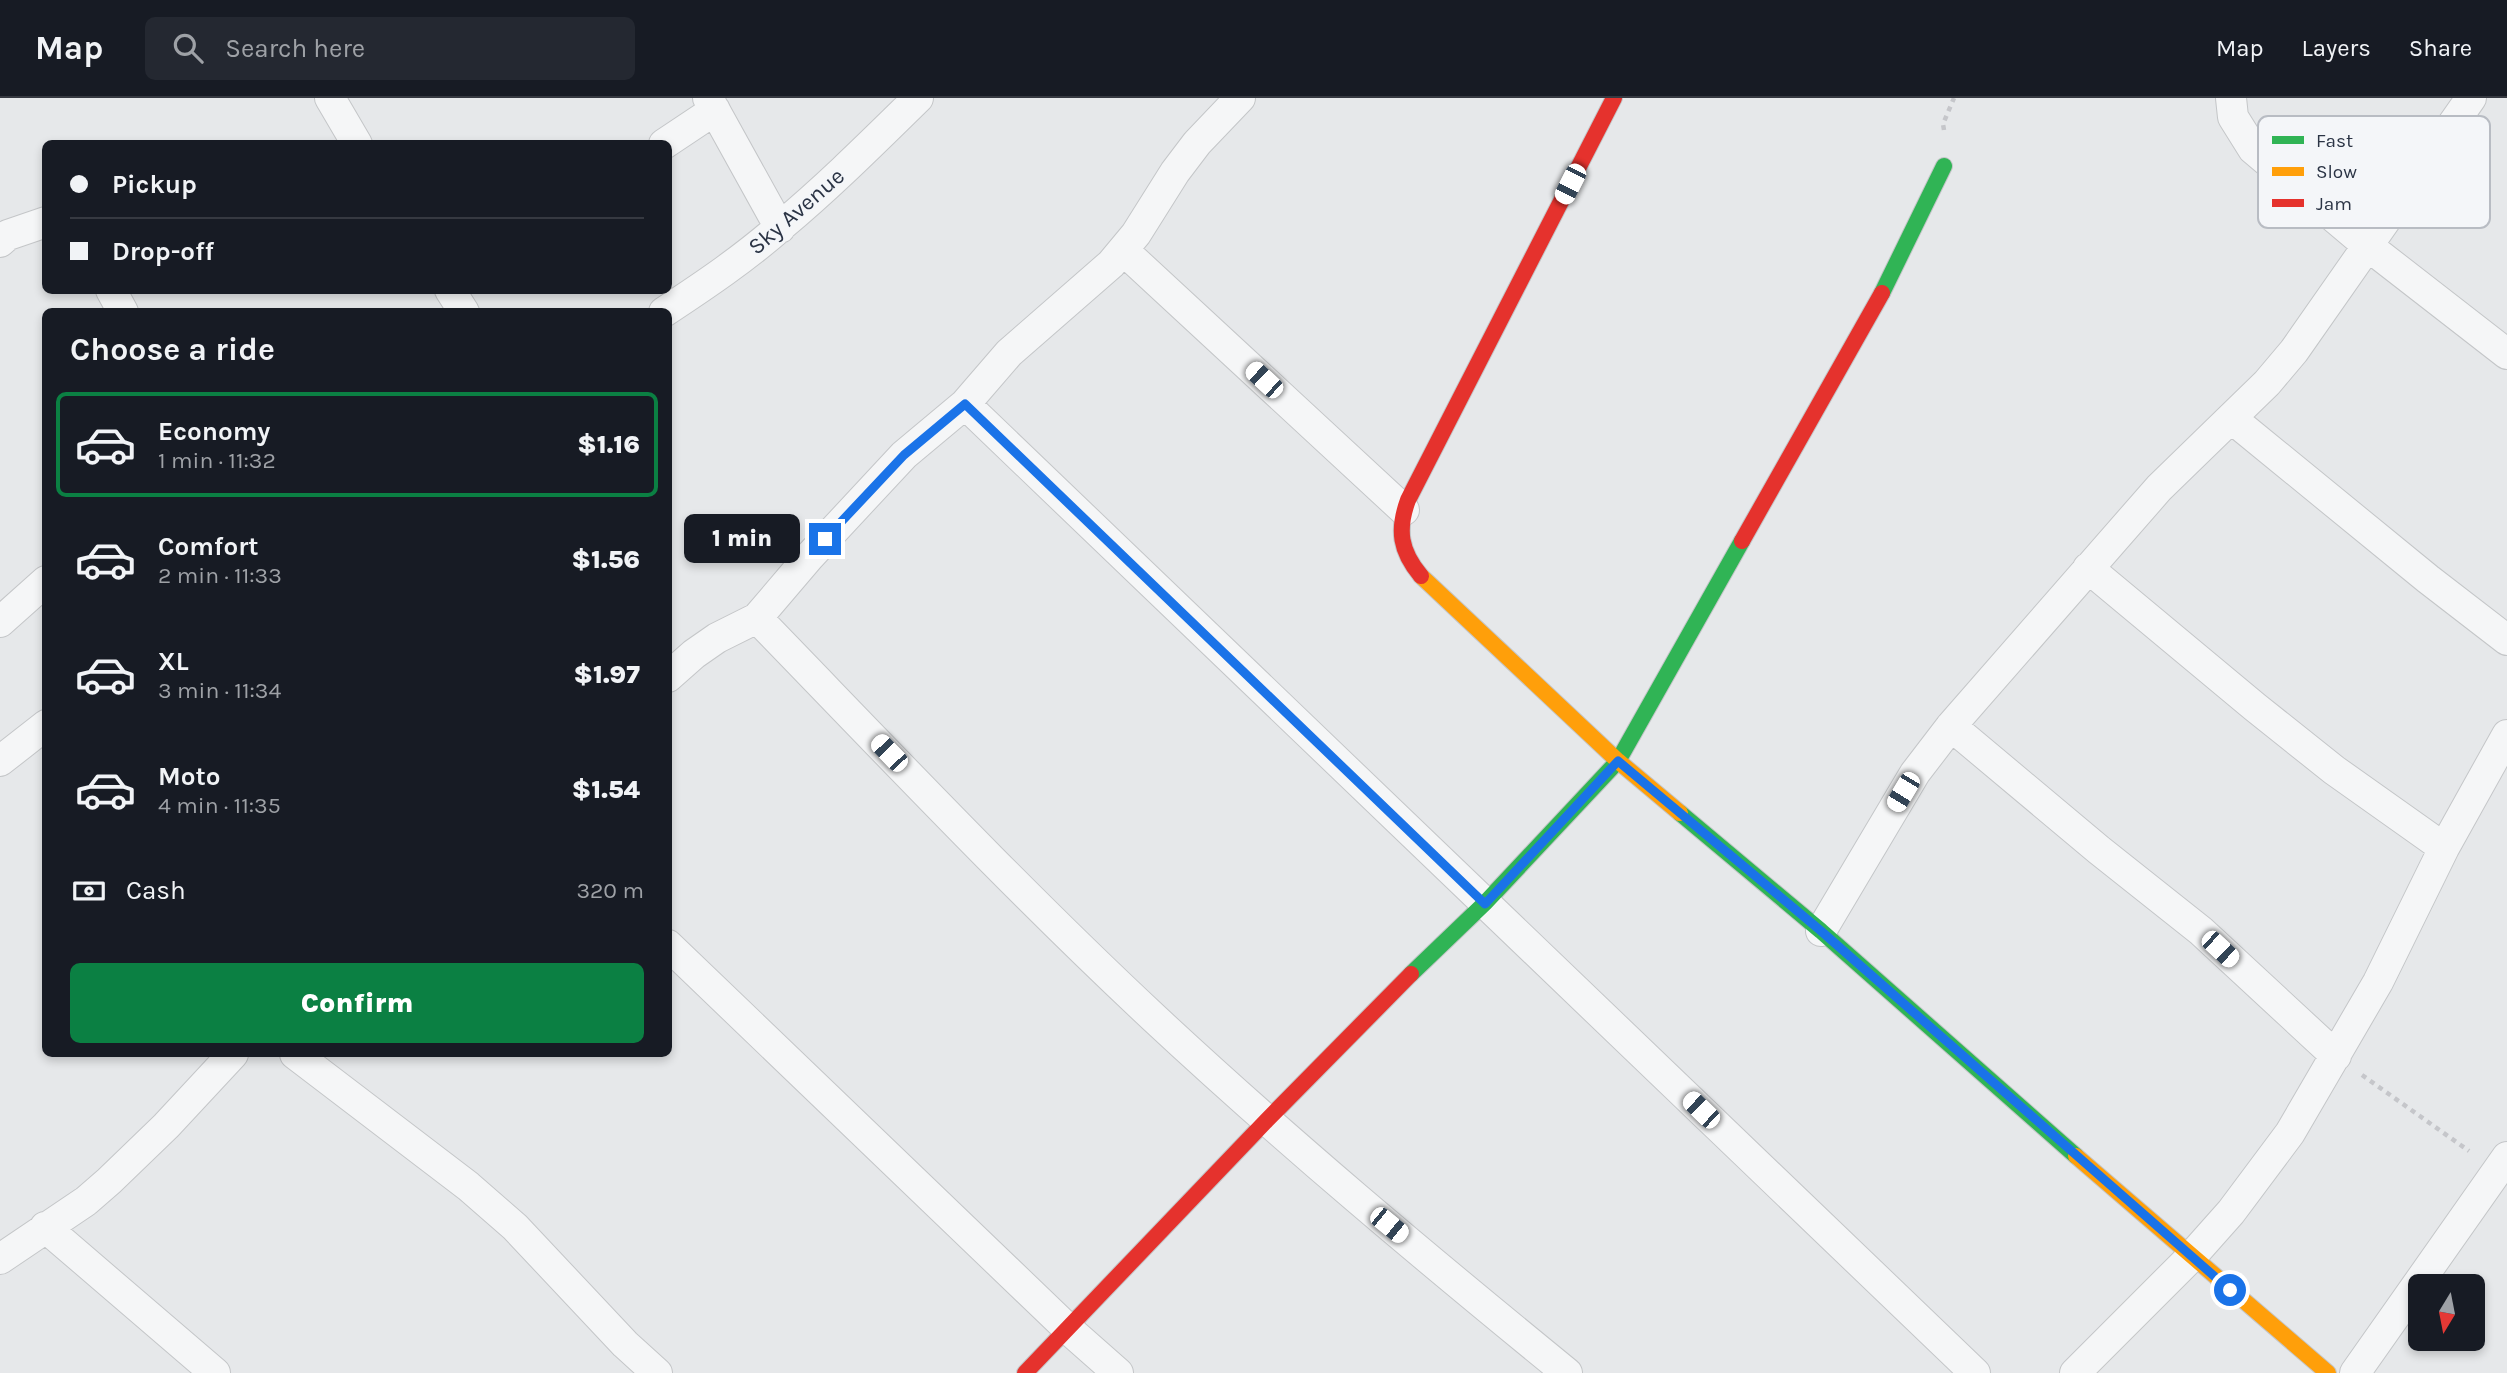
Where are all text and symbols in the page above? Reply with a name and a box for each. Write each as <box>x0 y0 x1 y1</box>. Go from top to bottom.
search box <box>145 17 635 80</box>
text: Map <box>35 29 103 67</box>
icon: search <box>169 29 207 67</box>
text: Search here <box>225 33 365 64</box>
text: Map <box>2216 34 2264 62</box>
text: Layers <box>2302 34 2371 62</box>
text: Share <box>2409 34 2472 62</box>
legend <box>2258 116 2490 228</box>
text: Fast <box>2316 130 2353 152</box>
car <box>1552 161 1589 207</box>
text: Slow <box>2316 161 2357 183</box>
street label: Sky Avenue <box>743 162 850 260</box>
text: Pickup <box>112 169 197 200</box>
text: Jam <box>2316 193 2352 215</box>
text: Drop-off <box>112 236 214 267</box>
text: Choose a ride <box>70 331 275 368</box>
car <box>1242 358 1287 402</box>
icon: car <box>74 413 137 476</box>
text: Economy <box>158 416 270 447</box>
text: $1.16 <box>577 429 640 460</box>
text: 1 min · 11:32 <box>158 447 276 474</box>
callout: 1 min <box>685 514 800 564</box>
route end <box>809 523 841 555</box>
text: 1 min <box>712 525 772 552</box>
icon: car <box>74 528 137 591</box>
text: Comfort <box>158 531 259 562</box>
text: $1.56 <box>572 544 640 575</box>
text: 2 min · 11:33 <box>158 562 282 589</box>
icon: car <box>74 643 137 706</box>
text: XL <box>158 646 189 677</box>
text: $1.97 <box>574 659 640 690</box>
text: 3 min · 11:34 <box>158 677 281 704</box>
car <box>867 731 912 775</box>
icon: car <box>74 758 137 821</box>
text: Moto <box>158 761 220 792</box>
car <box>1884 769 1923 815</box>
text: $1.54 <box>572 774 640 805</box>
text: 4 min · 11:35 <box>158 792 281 819</box>
icon: cash <box>70 872 108 910</box>
text: Cash <box>126 875 186 906</box>
text: 320 m <box>576 877 644 904</box>
car <box>2198 927 2243 971</box>
button: Confirm <box>70 963 644 1043</box>
car <box>1679 1088 1724 1132</box>
car <box>1367 1204 1412 1246</box>
route start <box>2214 1274 2246 1306</box>
north arrow <box>2408 1274 2485 1351</box>
map controls <box>2408 1274 2485 1351</box>

